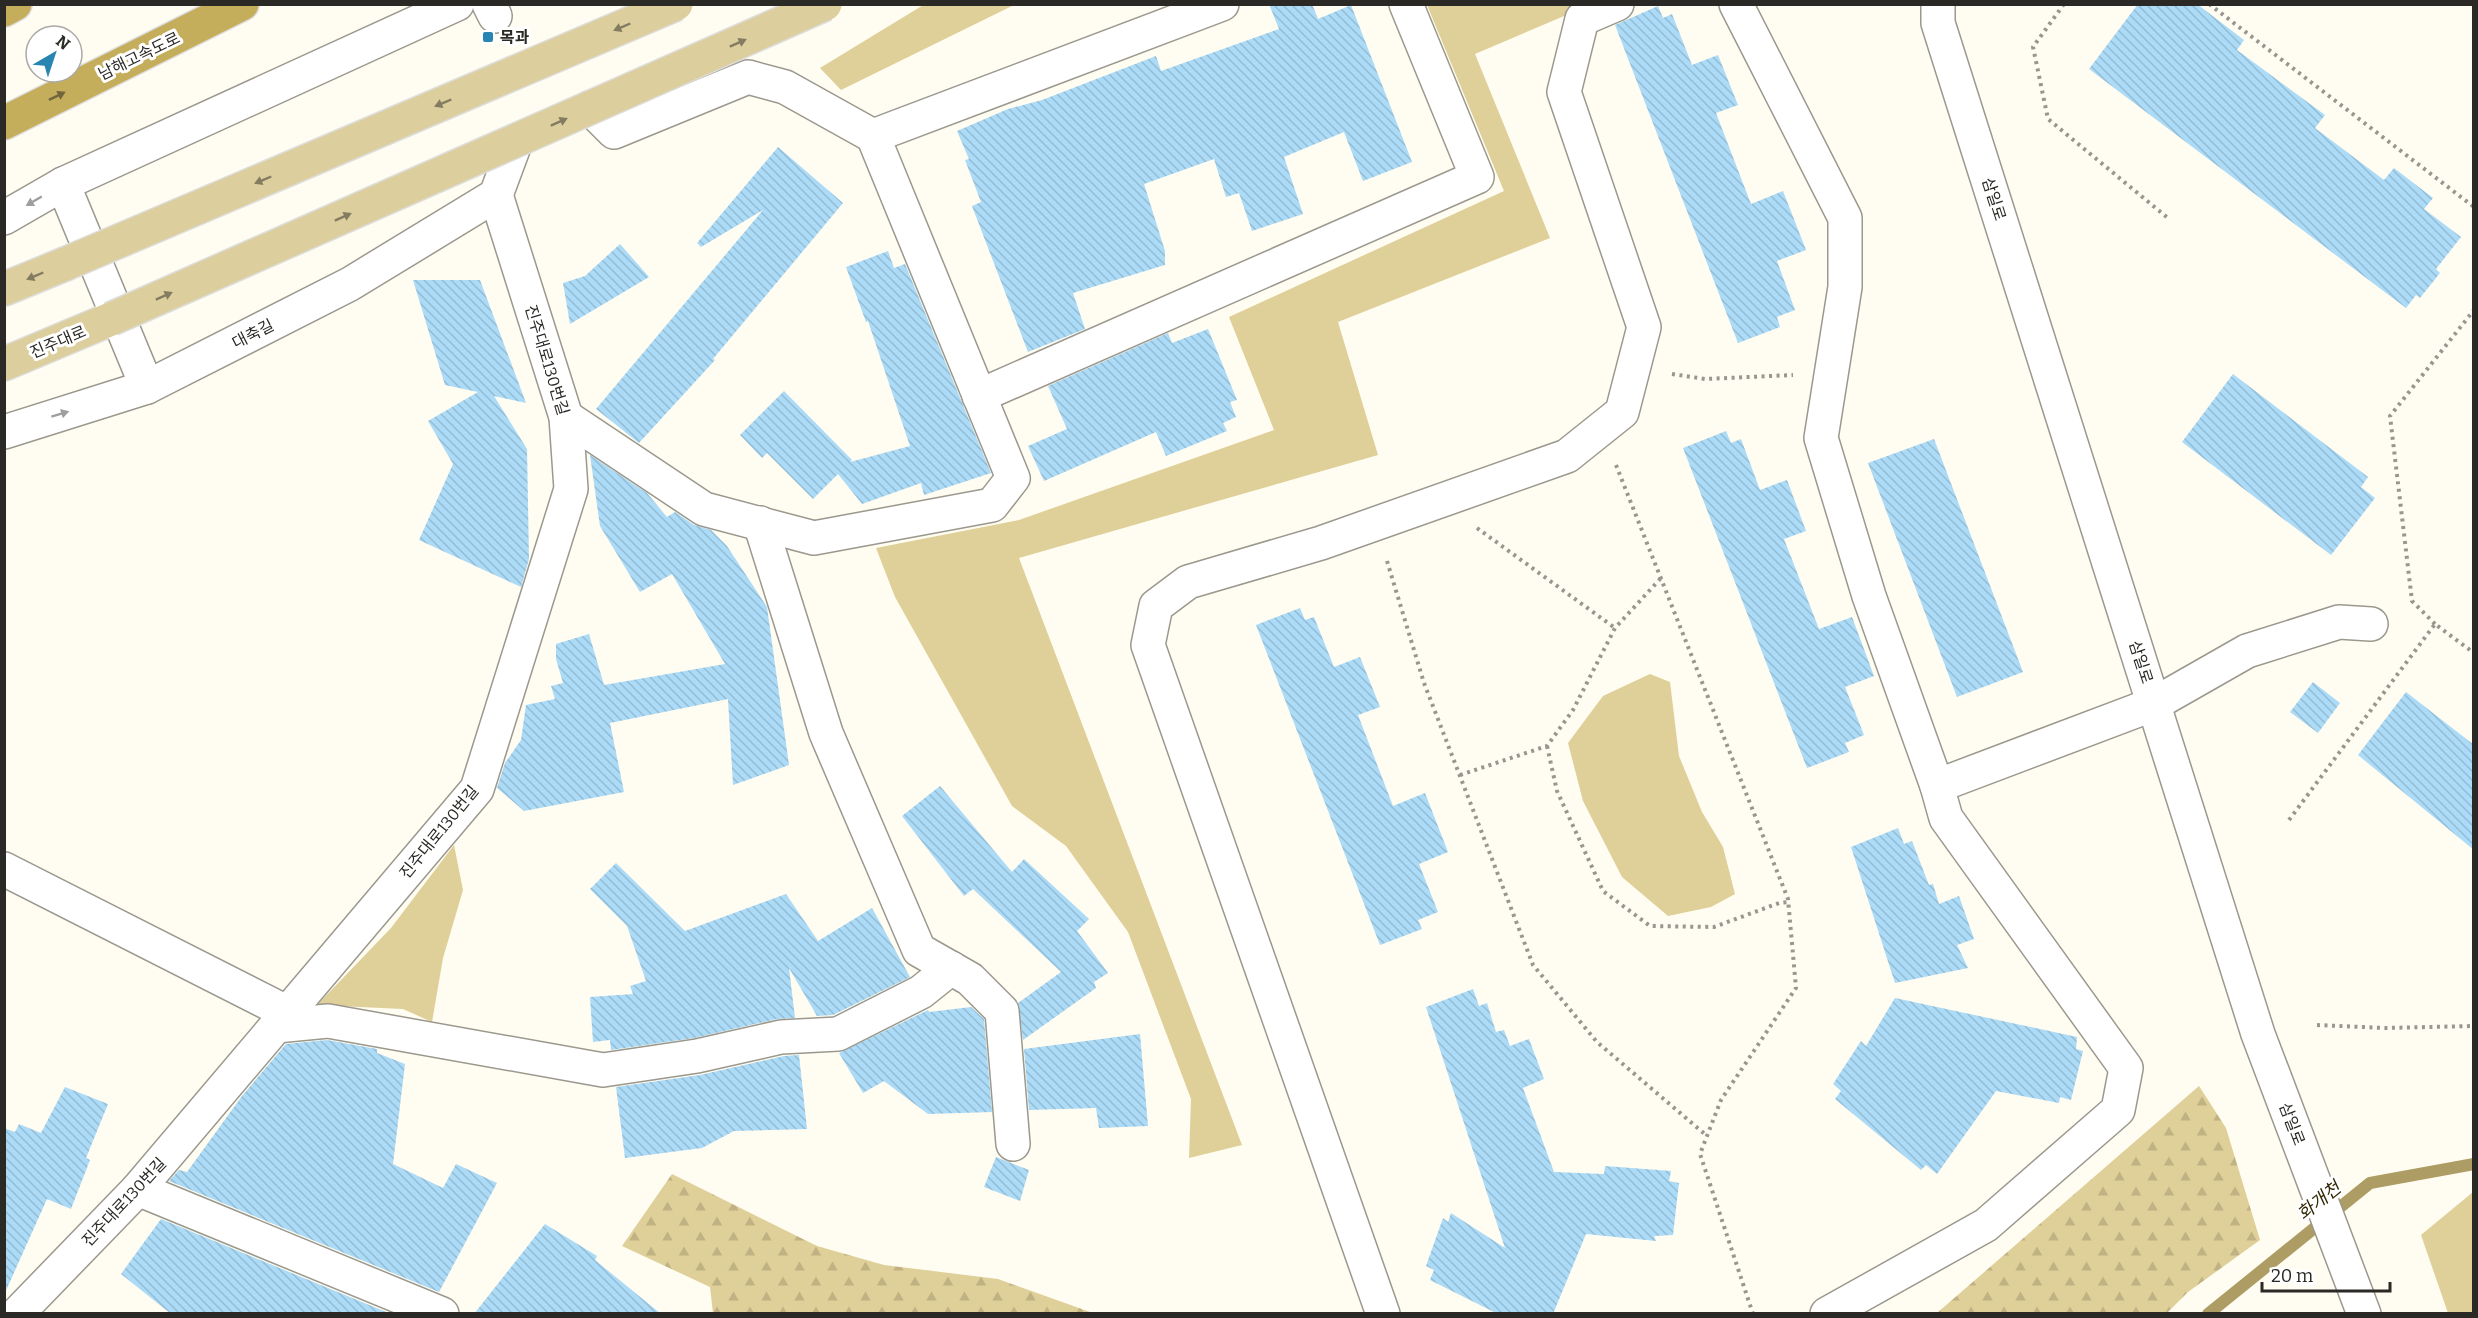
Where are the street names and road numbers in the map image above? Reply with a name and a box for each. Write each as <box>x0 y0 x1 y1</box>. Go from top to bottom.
street label: 남해고속도로 <box>95 28 183 84</box>
street label: 삼일로 <box>1978 175 2010 223</box>
street label: 진주대로130번길 <box>521 303 573 417</box>
street label: 대축길 <box>229 316 277 352</box>
street label: 진주대로 <box>27 322 89 362</box>
street label: 삼일로 <box>2125 638 2157 686</box>
street label: 진주대로130번길 <box>396 782 482 882</box>
street label: 삼일로 <box>2275 1100 2309 1148</box>
street label: 진주대로130번길 <box>78 1154 170 1250</box>

